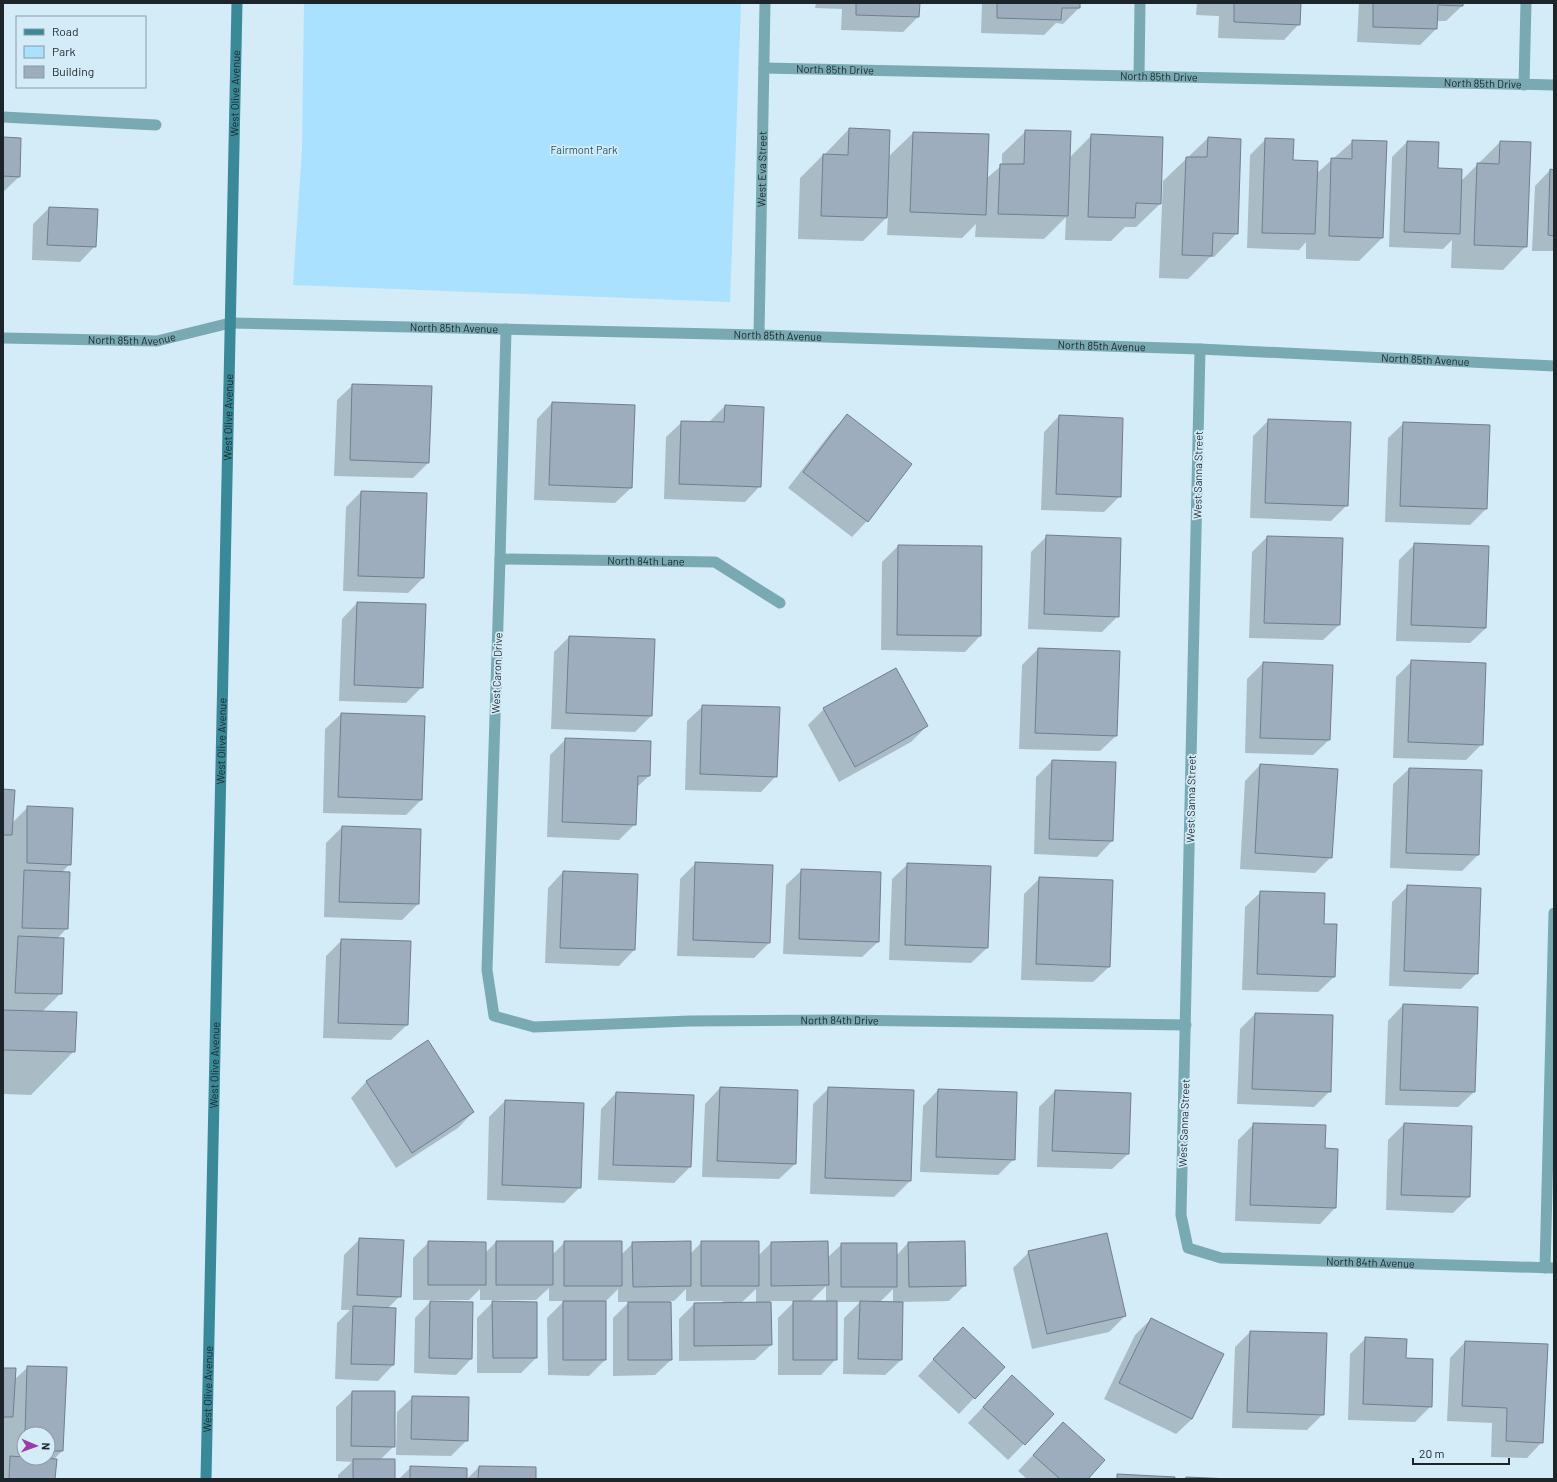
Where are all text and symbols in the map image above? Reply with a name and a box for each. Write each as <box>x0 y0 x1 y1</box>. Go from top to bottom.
legend <box>16 16 146 88</box>
text: Road <box>52 24 79 38</box>
text: Park <box>52 44 76 58</box>
street label: West Olive Avenue <box>227 50 242 137</box>
street label: North 85th Drive <box>796 62 874 76</box>
text: Building <box>52 64 94 78</box>
street label: North 85th Drive <box>1120 69 1198 83</box>
street label: North 85th Drive <box>1444 76 1522 90</box>
street label: West Eva Street <box>754 131 769 207</box>
park label: Fairmont Park <box>550 143 618 156</box>
street label: North 85th Avenue <box>410 320 498 335</box>
street label: North 85th Avenue <box>734 327 822 343</box>
street label: North 85th Avenue <box>88 330 177 347</box>
street label: North 85th Avenue <box>1057 337 1146 353</box>
street label: North 85th Avenue <box>1381 351 1470 368</box>
street label: West Olive Avenue <box>220 374 235 461</box>
street label: West Sanna Street <box>1190 431 1205 519</box>
street label: North 84th Lane <box>607 553 685 568</box>
street label: West Caron Drive <box>489 632 504 714</box>
street label: West Olive Avenue <box>214 698 228 785</box>
street label: West Sanna Street <box>1183 755 1198 843</box>
street label: North 84th Drive <box>800 1013 879 1027</box>
street label: West Olive Avenue <box>207 1021 222 1109</box>
street label: West Sanna Street <box>1175 1079 1192 1167</box>
street label: North 84th Avenue <box>1326 1254 1415 1270</box>
street label: West Olive Avenue <box>200 1345 215 1432</box>
north arrow <box>16 1426 56 1466</box>
scale bar <box>1413 1440 1509 1466</box>
text: N <box>40 1442 53 1450</box>
text: 20 m <box>1419 1446 1445 1460</box>

